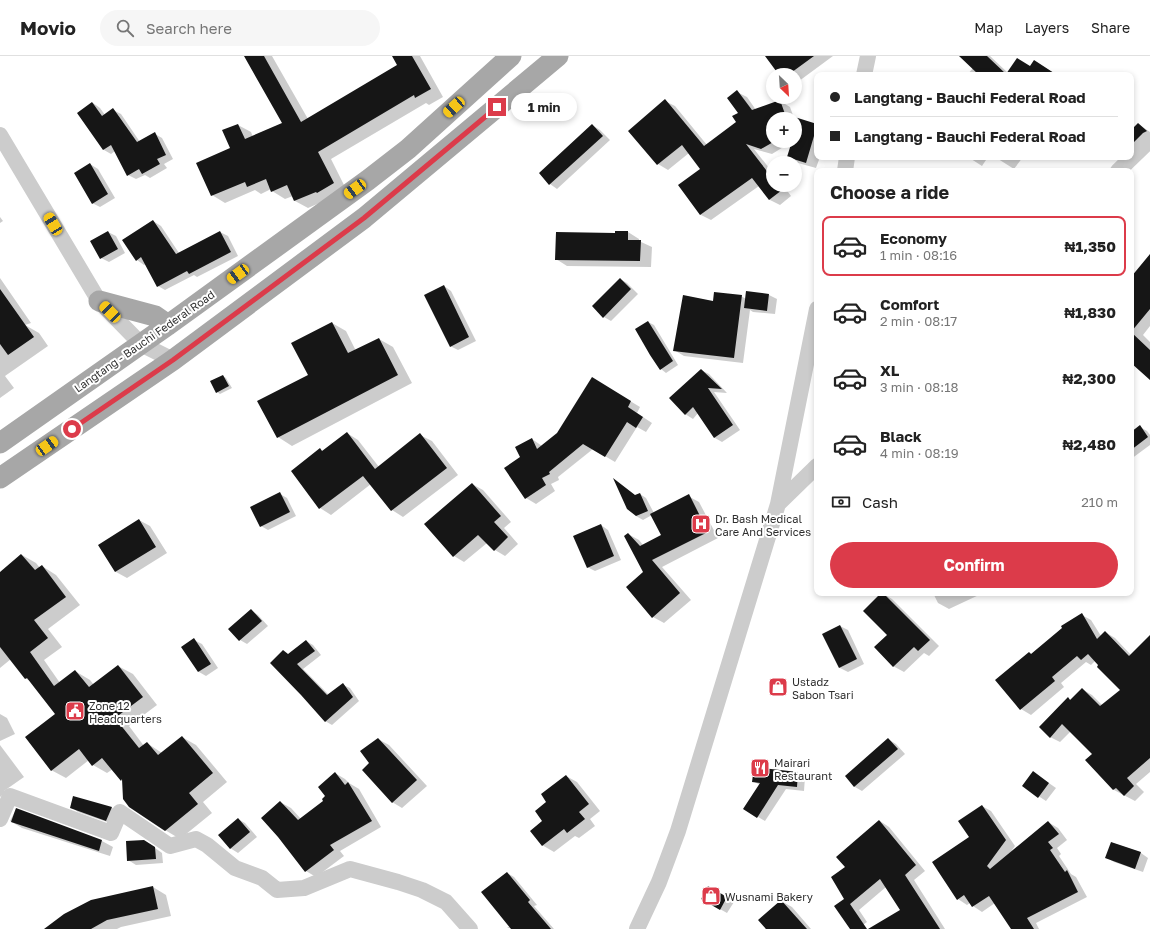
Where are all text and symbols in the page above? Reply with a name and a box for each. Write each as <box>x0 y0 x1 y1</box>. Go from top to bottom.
search box <box>100 10 380 46</box>
text: Movio <box>20 16 76 39</box>
icon: search <box>114 17 136 39</box>
text: Search here <box>146 19 232 37</box>
text: Map <box>974 19 1003 36</box>
text: Layers <box>1025 19 1069 36</box>
text: Share <box>1091 19 1130 36</box>
north arrow <box>766 68 802 104</box>
map controls <box>766 68 802 192</box>
text: Langtang - Bauchi Federal Road <box>854 88 1086 106</box>
callout: 1 min <box>511 93 577 121</box>
car <box>441 95 467 119</box>
route end <box>488 98 506 116</box>
text: 1 min <box>528 99 560 115</box>
button: + <box>766 112 802 148</box>
text: Langtang - Bauchi Federal Road <box>854 127 1086 145</box>
button: − <box>766 156 802 192</box>
car <box>342 177 368 201</box>
text: Choose a ride <box>830 181 949 203</box>
car <box>42 211 64 237</box>
icon: car <box>832 228 868 264</box>
text: Economy <box>880 229 947 247</box>
text: ₦1,350 <box>1065 237 1116 255</box>
text: 1 min · 08:16 <box>880 247 957 263</box>
car <box>225 262 251 286</box>
street label: Langtang - Bauchi Federal Road <box>71 287 217 395</box>
icon: car <box>832 294 868 330</box>
text: Comfort <box>880 295 939 313</box>
car <box>97 299 123 325</box>
text: ₦1,830 <box>1064 303 1116 321</box>
text: 2 min · 08:17 <box>880 313 957 329</box>
icon: car <box>832 360 868 396</box>
text: XL <box>880 361 899 379</box>
text: ₦2,300 <box>1063 369 1116 387</box>
text: 3 min · 08:18 <box>880 379 958 395</box>
route start <box>63 420 81 438</box>
icon: car <box>832 426 868 462</box>
text: Black <box>880 427 922 445</box>
car <box>34 434 60 458</box>
text: ₦2,480 <box>1062 435 1116 453</box>
text: 4 min · 08:19 <box>880 445 959 461</box>
icon: cash <box>830 491 852 513</box>
text: Cash <box>862 493 898 511</box>
text: 210 m <box>1081 494 1118 510</box>
place label: Dr. Bash Medical Care And Services <box>715 512 811 538</box>
hospital icon: Dr. Bash Medical Care And Services <box>690 513 712 535</box>
button: Confirm <box>830 542 1118 588</box>
place label: Ustadz Sabon Tsari <box>792 675 854 701</box>
shop icon: Ustadz Sabon Tsari <box>767 676 789 698</box>
place label: Zone 12 Headquarters <box>89 699 162 725</box>
public building icon: Zone 12 Headquarters <box>64 700 86 722</box>
place label: Mairari Restaurant <box>774 756 832 782</box>
restaurant icon: Mairari Restaurant <box>749 757 771 779</box>
shop icon: Wusnami Bakery <box>700 885 722 907</box>
place label: Wusnami Bakery <box>725 890 813 903</box>

